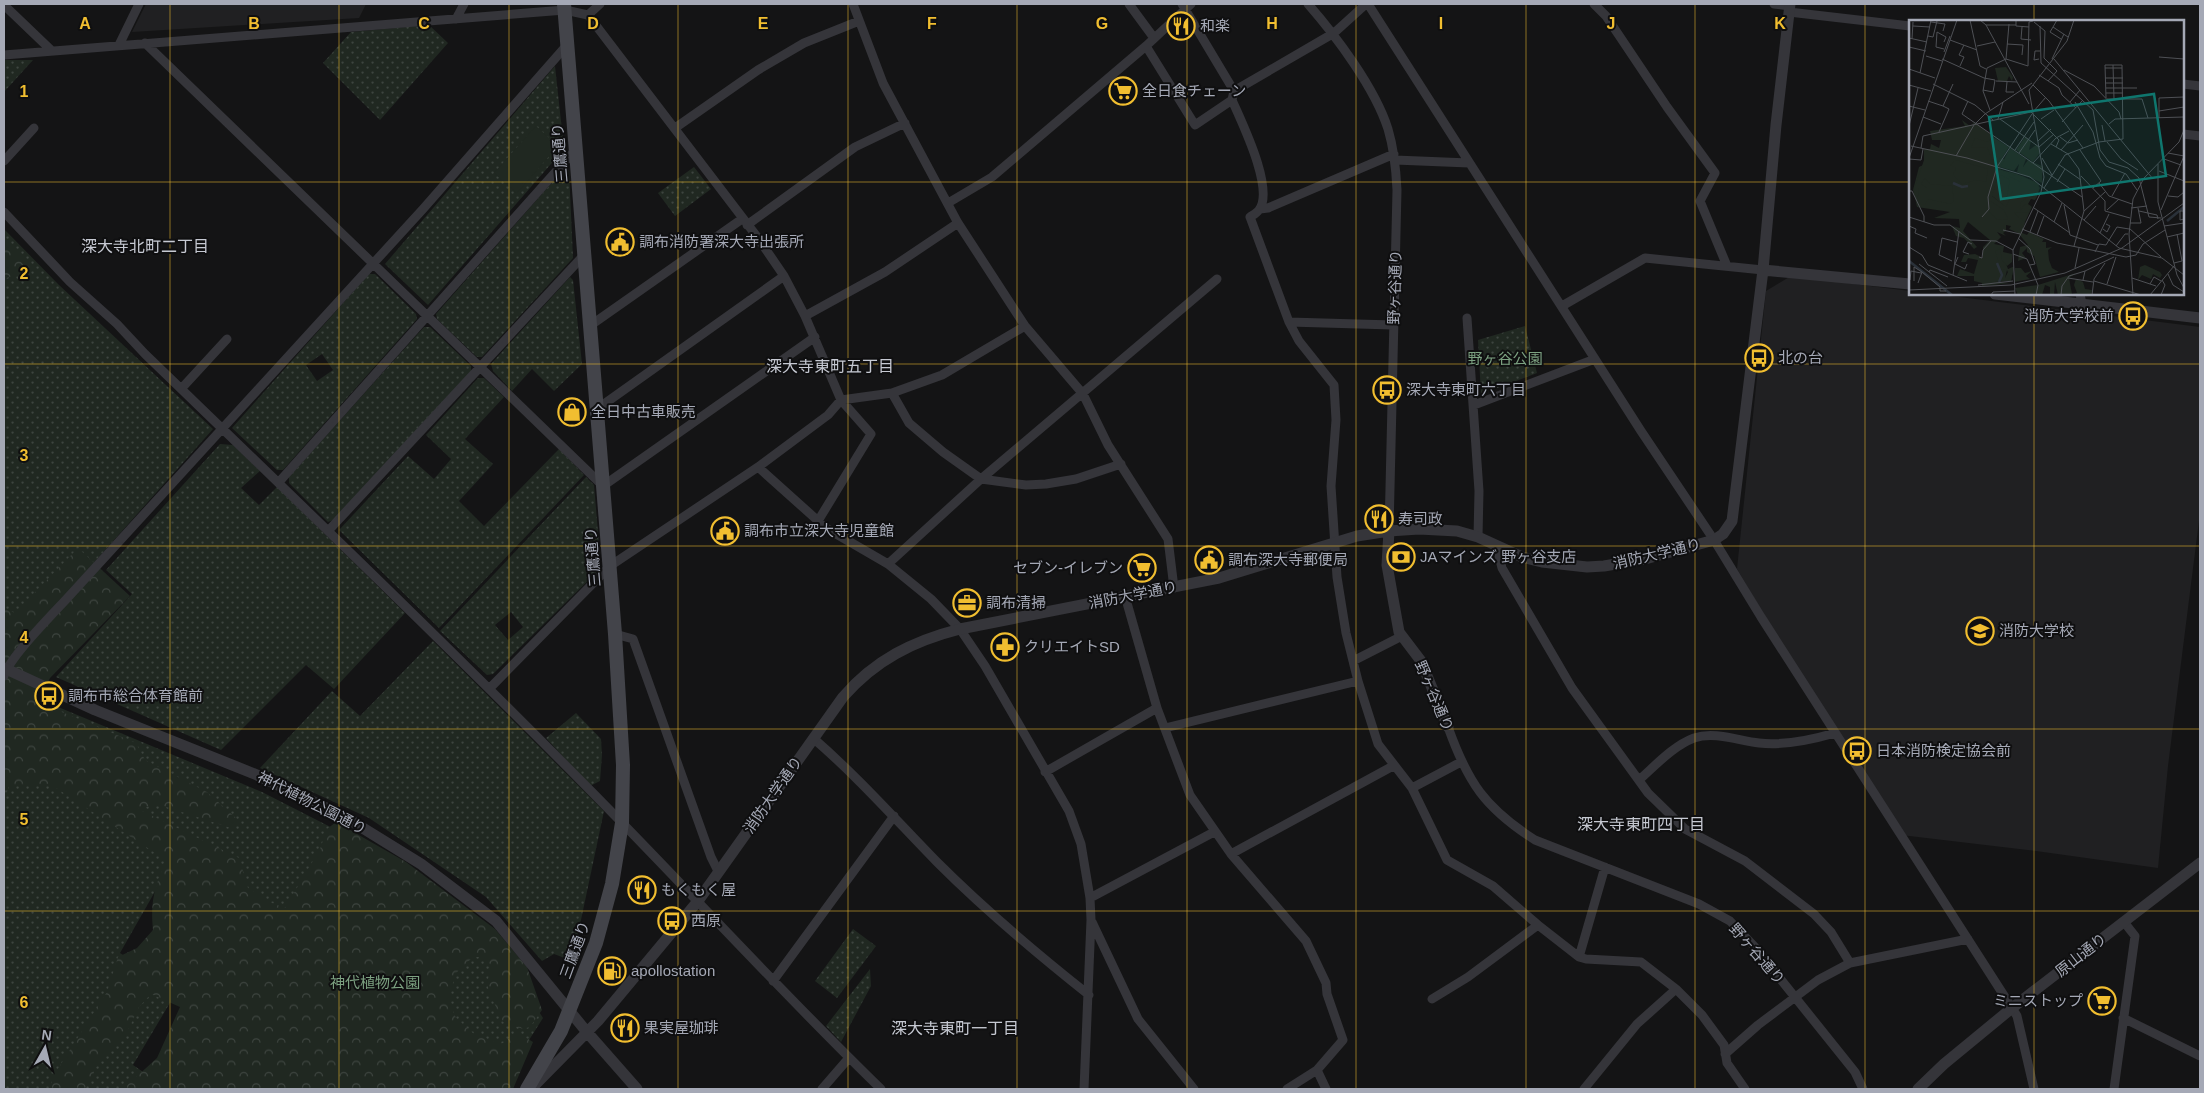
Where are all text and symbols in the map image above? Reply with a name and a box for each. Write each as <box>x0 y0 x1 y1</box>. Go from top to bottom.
restaurant icon: 和楽 <box>1166 11 1196 41</box>
text: A <box>79 15 91 32</box>
text: B <box>248 15 260 32</box>
text: C <box>418 15 430 32</box>
text: D <box>587 15 599 32</box>
text: E <box>758 15 769 32</box>
text: F <box>927 15 937 32</box>
text: G <box>1096 15 1108 32</box>
text: H <box>1266 15 1278 32</box>
text: I <box>1439 15 1443 32</box>
text: J <box>1607 15 1615 32</box>
text: K <box>1774 15 1786 32</box>
place label: 和楽 <box>1200 17 1230 34</box>
inset map <box>1909 20 2184 295</box>
supermarket icon: 全日食チェーン <box>1108 76 1138 106</box>
place label: 全日食チェーン <box>1142 82 1246 99</box>
text: 1 <box>20 83 29 100</box>
street label: 三鷹通り <box>548 122 571 184</box>
public building icon: 調布消防署深大寺出張所 <box>605 227 635 257</box>
place label: 調布消防署深大寺出張所 <box>639 233 804 250</box>
district label: 深大寺北町二丁目 <box>81 238 209 255</box>
street label: 野ヶ谷通り <box>1385 249 1404 325</box>
text: 2 <box>20 265 29 282</box>
bus stop icon: 消防大学校前 <box>2118 301 2148 331</box>
place label: 消防大学校前 <box>2024 307 2114 324</box>
bus stop icon: 北の台 <box>1744 343 1774 373</box>
place label: 北の台 <box>1778 349 1823 366</box>
park label: 野ヶ谷公園 <box>1467 350 1543 367</box>
district label: 深大寺東町五丁目 <box>766 358 894 375</box>
bus stop icon: 深大寺東町六丁目 <box>1372 375 1402 405</box>
place label: 深大寺東町六丁目 <box>1406 381 1526 398</box>
shop icon: 全日中古車販売 <box>557 397 587 427</box>
place label: 全日中古車販売 <box>591 403 696 420</box>
text: 3 <box>20 447 29 464</box>
restaurant icon: 寿司政 <box>1364 504 1394 534</box>
place label: 寿司政 <box>1398 510 1443 527</box>
public building icon: 調布市立深大寺児童館 <box>710 516 740 546</box>
place label: 調布市立深大寺児童館 <box>744 522 894 539</box>
street label: 三鷹通り <box>581 526 604 588</box>
street label: 消防大学通り <box>1611 535 1703 572</box>
bank icon: JAマインズ 野ヶ谷支店 <box>1386 542 1416 572</box>
public building icon: 調布深大寺郵便局 <box>1194 545 1224 575</box>
place label: JAマインズ 野ヶ谷支店 <box>1420 548 1576 565</box>
place label: 調布深大寺郵便局 <box>1228 551 1348 568</box>
supermarket icon: セブン-イレブン <box>1127 553 1157 583</box>
place label: セブン-イレブン <box>1013 559 1123 576</box>
street label: 消防大学通り <box>1087 578 1179 611</box>
office icon: 調布清掃 <box>952 588 982 618</box>
place label: 調布清掃 <box>986 594 1046 611</box>
school or university icon: 消防大学校 <box>1965 616 1995 646</box>
place label: 消防大学校 <box>1999 622 2074 639</box>
text: 4 <box>20 629 29 646</box>
pharmacy icon: クリエイトSD <box>990 632 1020 662</box>
place label: クリエイトSD <box>1024 638 1120 655</box>
street label: 野ヶ谷通り <box>1412 658 1457 734</box>
bus stop icon: 調布市総合体育館前 <box>34 681 64 711</box>
place label: 調布市総合体育館前 <box>68 687 203 704</box>
bus stop icon: 日本消防検定協会前 <box>1842 736 1872 766</box>
place label: 日本消防検定協会前 <box>1876 742 2011 759</box>
street label: 消防大学通り <box>740 753 805 836</box>
street label: 神代植物公園通り <box>255 768 370 837</box>
text: 5 <box>20 811 29 828</box>
district label: 深大寺東町四丁目 <box>1577 816 1705 833</box>
restaurant icon: もくもく屋 <box>627 875 657 905</box>
place label: もくもく屋 <box>661 881 736 898</box>
bus stop icon: 西原 <box>657 906 687 936</box>
place label: 西原 <box>691 912 721 929</box>
street label: 三鷹通り <box>556 919 593 981</box>
street label: 野ヶ谷通り <box>1726 920 1788 988</box>
street label: 原山通り <box>2052 929 2110 980</box>
fuel station icon: apollostation <box>597 956 627 986</box>
place label: apollostation <box>631 962 715 979</box>
park label: 神代植物公園 <box>330 974 420 991</box>
supermarket icon: ミニストップ <box>2087 986 2117 1016</box>
place label: ミニストップ <box>1993 992 2083 1009</box>
text: 6 <box>20 994 29 1011</box>
restaurant icon: 果実屋珈琲 <box>610 1013 640 1043</box>
place label: 果実屋珈琲 <box>644 1019 719 1036</box>
district label: 深大寺東町一丁目 <box>891 1020 1019 1037</box>
north arrow <box>20 1023 70 1073</box>
text: N <box>41 1026 53 1044</box>

